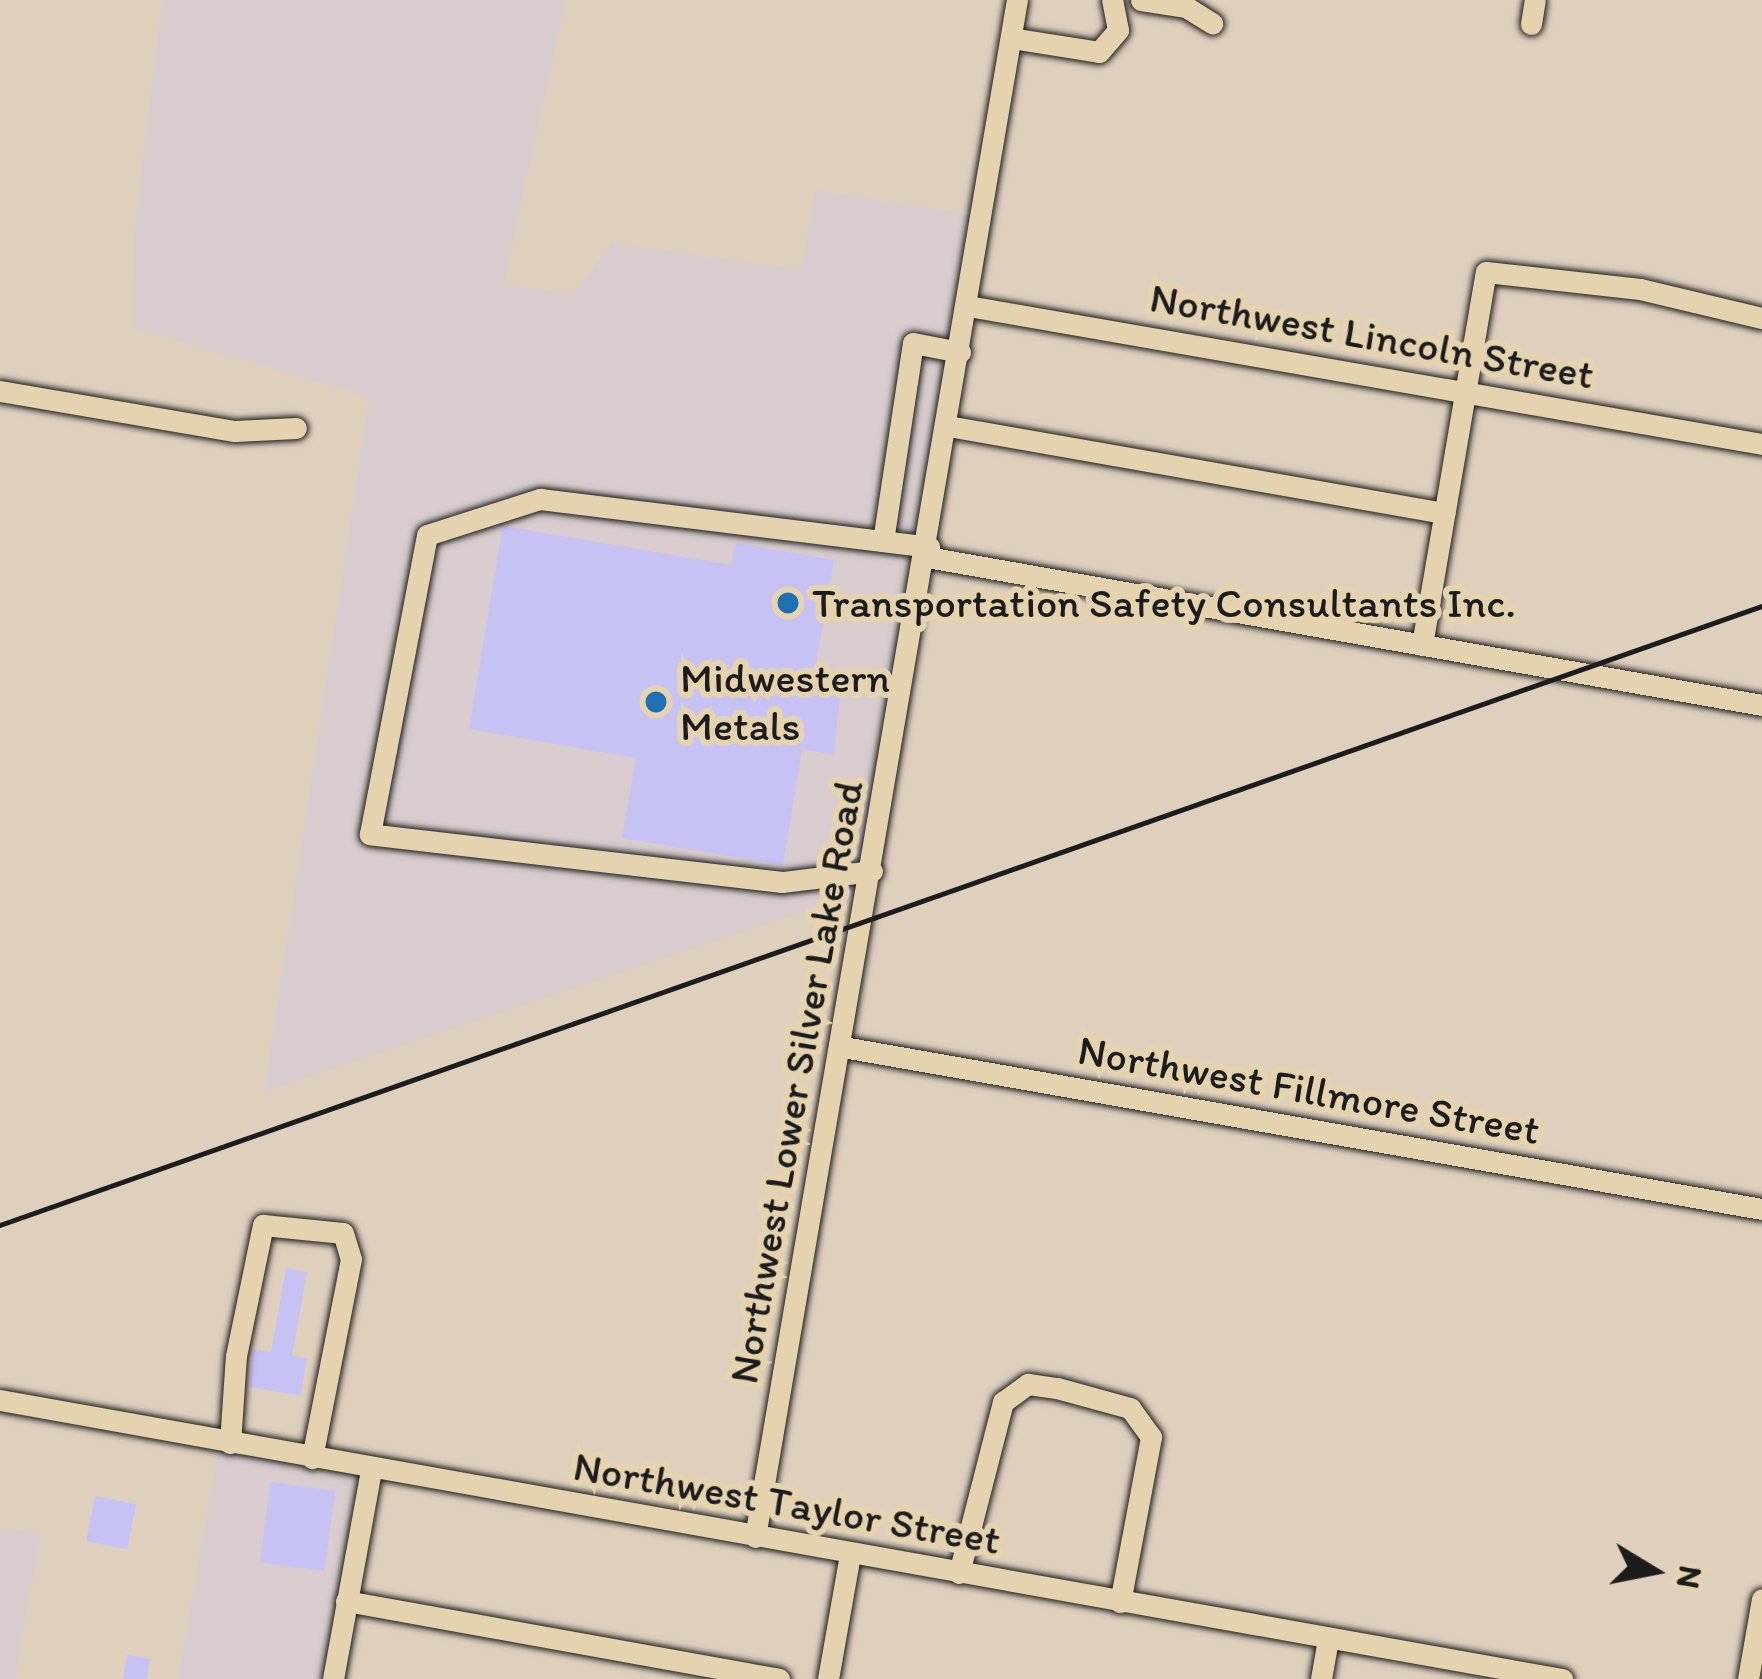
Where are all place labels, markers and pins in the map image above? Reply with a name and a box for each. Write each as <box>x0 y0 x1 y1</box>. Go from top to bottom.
place label: Transportation Safety Consultants Inc. <box>812 578 1514 628</box>
marker: Transportation Safety Consultants Inc. <box>775 590 801 616</box>
place label: Midwestern Metals <box>680 653 890 752</box>
marker: Midwestern Metals <box>643 689 669 715</box>

